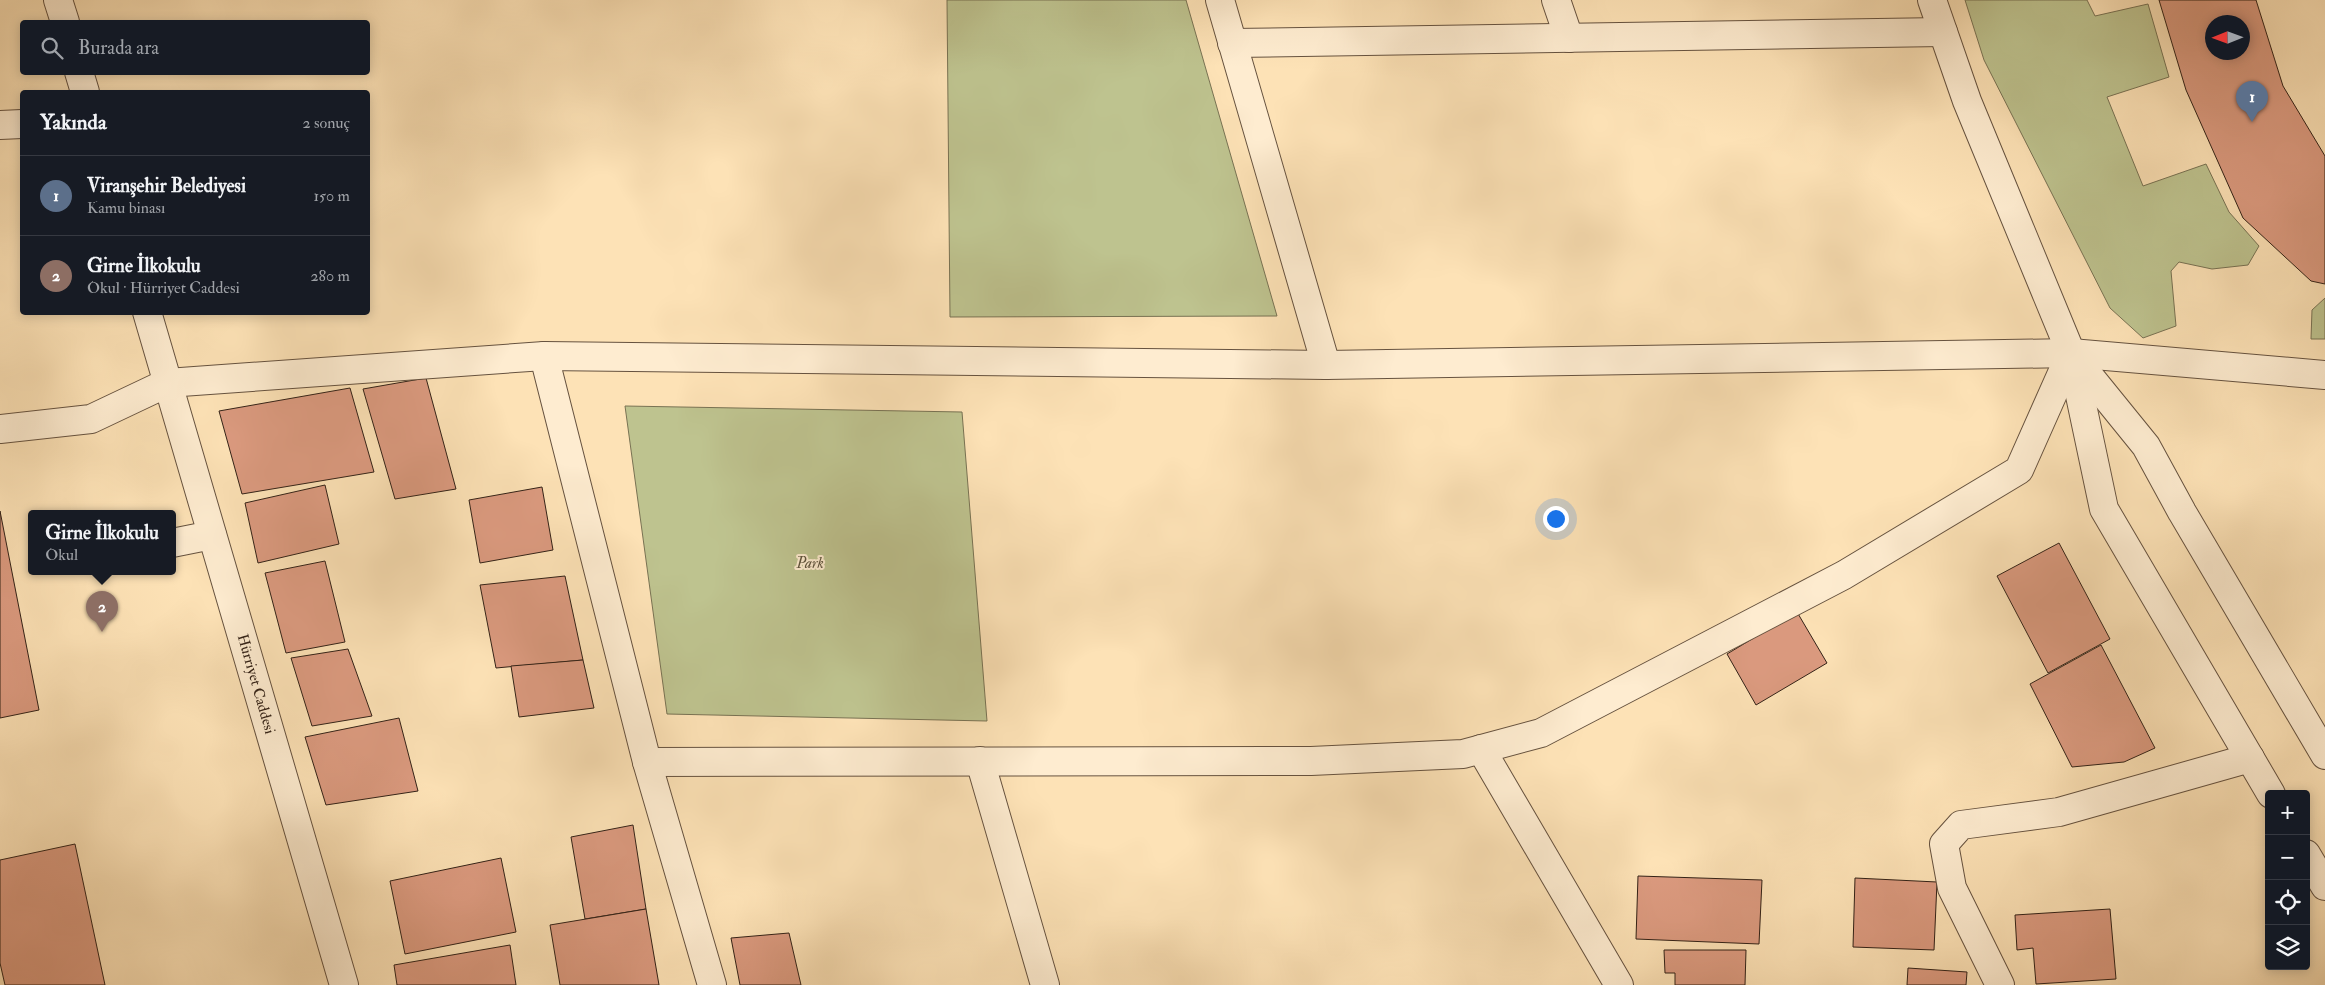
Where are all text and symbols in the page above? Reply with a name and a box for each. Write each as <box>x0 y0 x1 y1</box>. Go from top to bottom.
north arrow <box>2205 15 2250 60</box>
search box <box>20 20 370 75</box>
icon: search <box>38 34 66 62</box>
text: Burada ara <box>78 36 159 60</box>
pin: 1 <box>2236 81 2268 122</box>
text: Yakında <box>40 109 107 136</box>
text: 2 sonuç <box>302 113 350 133</box>
text: Viranşehir Belediyesi <box>87 174 246 198</box>
text: 1 <box>53 186 59 206</box>
text: 150 m <box>313 186 350 206</box>
text: Kamu binası <box>87 198 165 218</box>
text: Girne İlkokulu <box>87 254 201 278</box>
text: 2 <box>52 266 60 286</box>
text: 280 m <box>310 266 350 286</box>
text: Okul · Hürriyet Caddesi <box>87 278 240 298</box>
your location <box>1543 506 1569 532</box>
popup <box>28 510 176 575</box>
text: Girne İlkokulu <box>45 521 159 545</box>
text: Okul <box>45 545 78 565</box>
park label: Park <box>795 554 824 573</box>
pin: 2 <box>86 591 118 632</box>
street label: Hürriyet Caddesi <box>233 632 279 736</box>
map controls <box>2265 790 2310 970</box>
button: + <box>2265 790 2310 835</box>
button: − <box>2265 835 2310 880</box>
button: locate <box>2265 880 2310 925</box>
button: layers <box>2265 925 2310 970</box>

